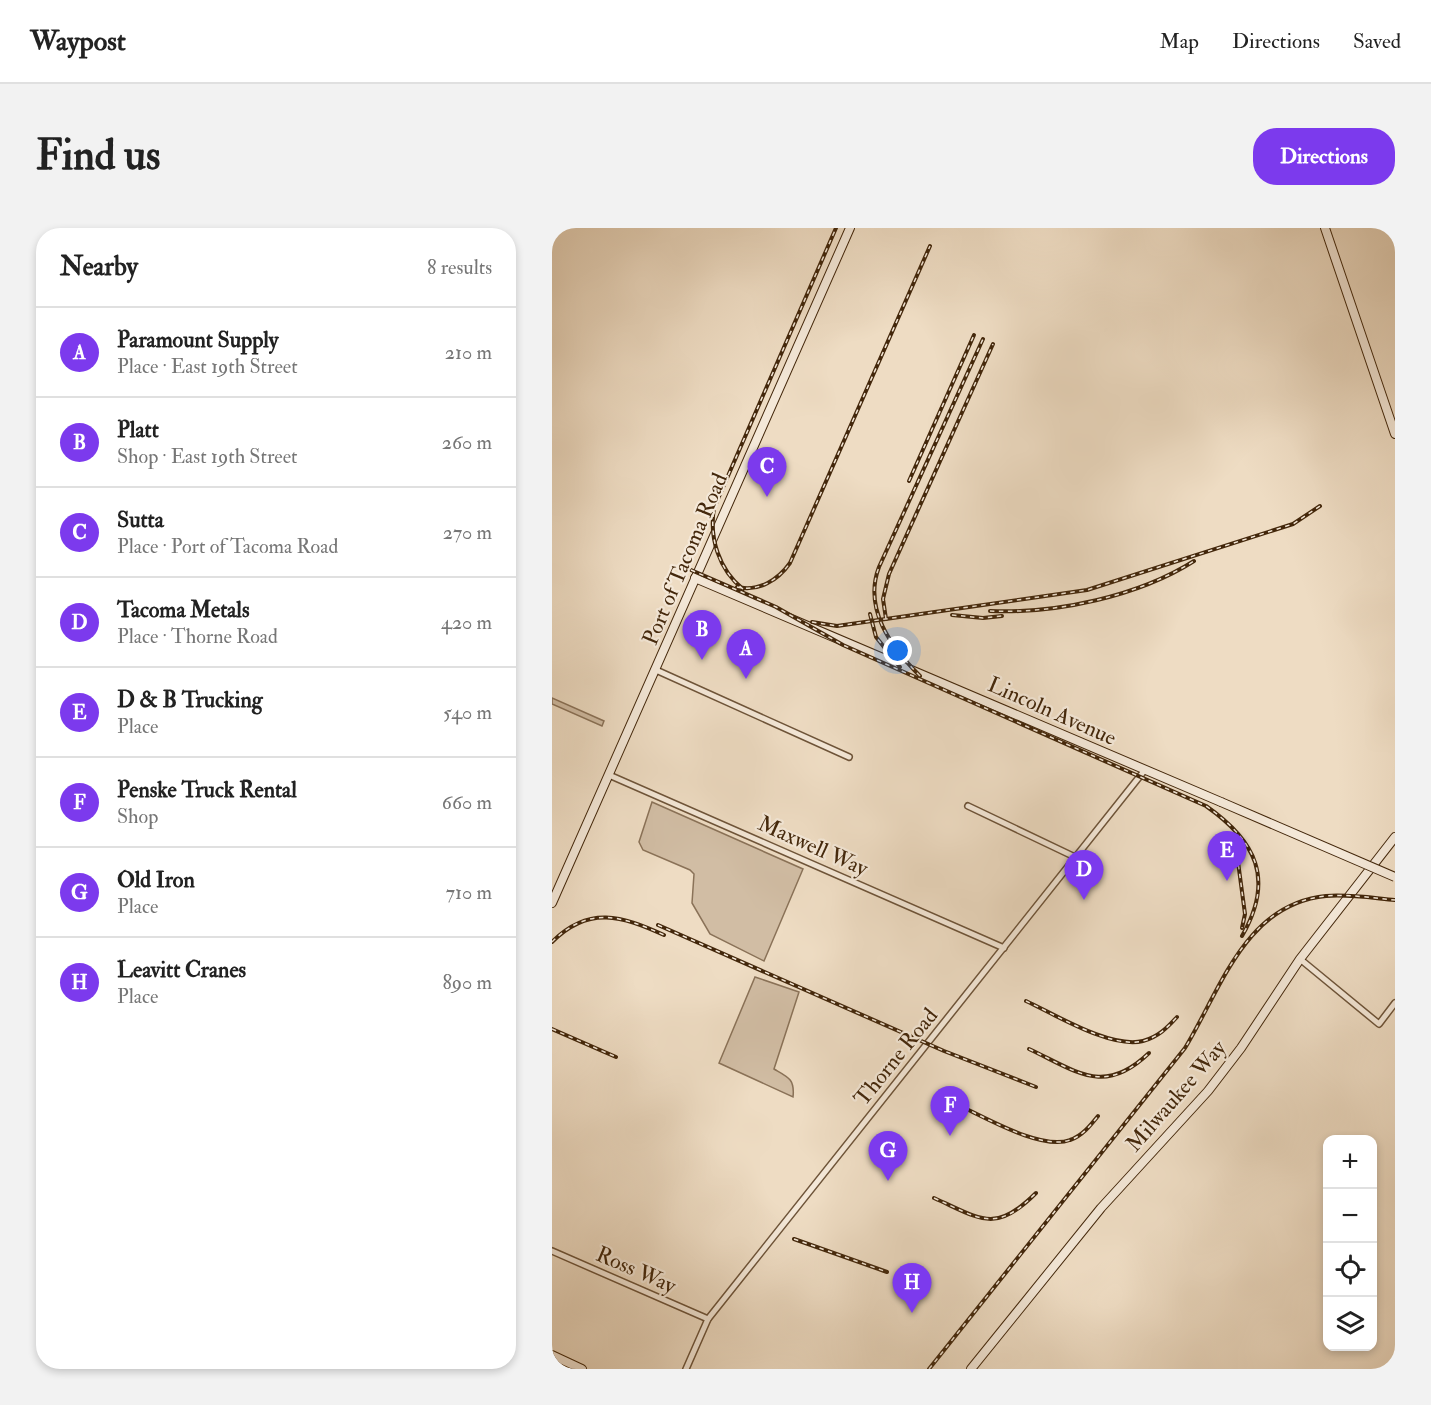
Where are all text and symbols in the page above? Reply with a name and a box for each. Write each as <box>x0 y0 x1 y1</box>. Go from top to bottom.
text: Waypost <box>30 24 126 59</box>
text: Map <box>1159 28 1199 55</box>
text: Directions <box>1232 28 1320 55</box>
text: Saved <box>1353 28 1401 55</box>
button: Directions <box>1253 128 1395 185</box>
text: Find us <box>36 130 160 182</box>
text: Nearby <box>60 251 138 283</box>
text: 8 results <box>427 255 492 280</box>
text: Paramount Supply <box>117 326 278 354</box>
text: A <box>73 340 86 365</box>
text: 210 m <box>445 340 492 365</box>
text: Place · East 19th Street <box>117 354 298 379</box>
text: Platt <box>117 416 159 444</box>
text: B <box>73 430 86 455</box>
text: 260 m <box>442 430 492 455</box>
text: Shop · East 19th Street <box>117 444 298 469</box>
pin: C <box>748 448 786 497</box>
street label: Port of Tacoma Road <box>636 469 734 649</box>
text: Sutta <box>117 506 164 534</box>
text: C <box>72 520 87 545</box>
text: 270 m <box>443 520 492 545</box>
text: Place · Port of Tacoma Road <box>117 534 338 559</box>
text: Tacoma Metals <box>117 596 250 624</box>
text: D <box>71 610 88 635</box>
text: 420 m <box>441 610 492 635</box>
pin: B <box>682 610 722 660</box>
text: Place · Thorne Road <box>117 624 278 649</box>
pin: A <box>726 630 766 679</box>
your location <box>883 636 912 665</box>
street label: Lincoln Avenue <box>983 670 1121 752</box>
text: D & B Trucking <box>117 686 263 714</box>
text: E <box>72 700 87 725</box>
text: 540 m <box>443 700 492 725</box>
text: Place <box>117 714 158 739</box>
text: Penske Truck Rental <box>117 776 297 804</box>
text: F <box>73 790 86 815</box>
text: 660 m <box>442 790 492 815</box>
text: Shop <box>117 804 158 829</box>
street label: Maxwell Way <box>754 809 873 883</box>
pin: E <box>1208 832 1246 881</box>
pin: D <box>1064 850 1104 900</box>
text: Old Iron <box>117 866 195 894</box>
text: G <box>71 880 88 905</box>
text: 710 m <box>446 880 492 905</box>
text: Place <box>117 894 158 919</box>
text: Leavitt Cranes <box>117 956 246 984</box>
text: H <box>71 970 88 995</box>
text: 890 m <box>442 970 492 995</box>
text: Place <box>117 984 158 1009</box>
street label: Thorne Road <box>848 1002 944 1112</box>
street label: Milwaukee Way <box>1120 1034 1232 1158</box>
pin: F <box>930 1086 970 1136</box>
pin: G <box>868 1132 908 1181</box>
map controls <box>1323 1135 1377 1351</box>
button: + <box>1323 1135 1377 1189</box>
button: − <box>1323 1189 1377 1243</box>
street label: Ross Way <box>592 1240 681 1300</box>
button: locate <box>1323 1243 1377 1297</box>
pin: H <box>892 1264 932 1313</box>
button: layers <box>1323 1297 1377 1351</box>

